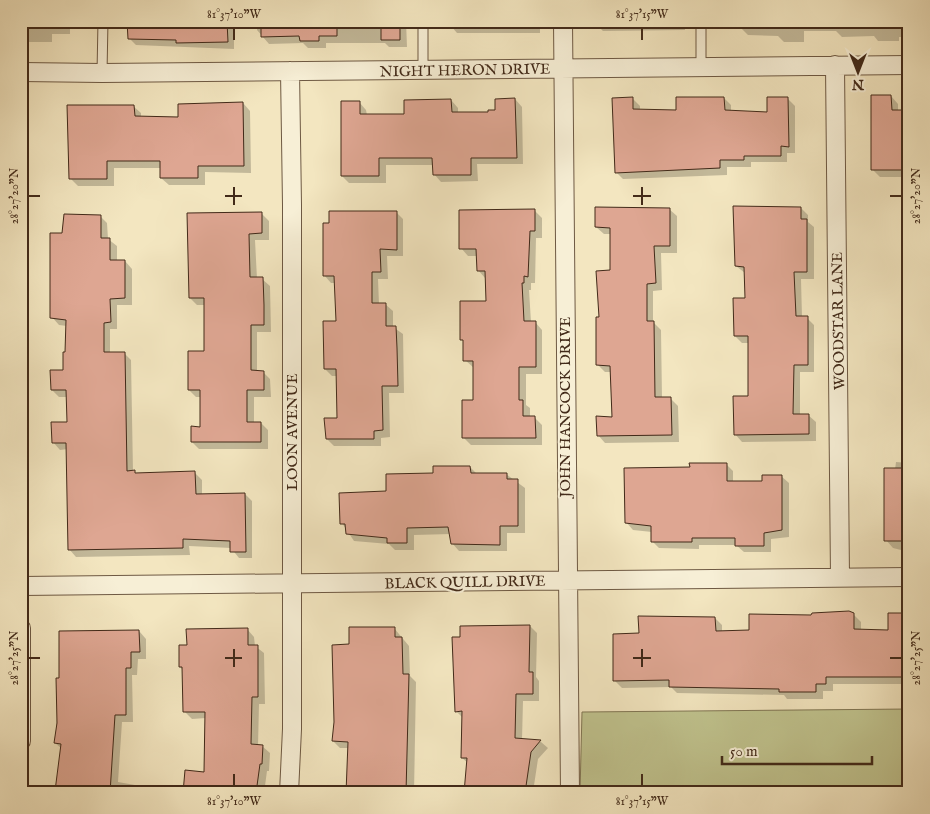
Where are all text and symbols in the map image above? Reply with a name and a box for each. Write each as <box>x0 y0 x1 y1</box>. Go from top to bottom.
text: 81°37'10"W <box>207 7 262 22</box>
text: 81°37'15"W <box>616 7 669 22</box>
north arrow <box>832 48 882 98</box>
street label: NIGHT HERON DRIVE <box>379 60 551 81</box>
text: N <box>852 75 865 93</box>
text: 28°27'20"N <box>7 167 22 224</box>
text: 28°27'20"N <box>909 167 924 224</box>
street label: WOODSTAR LANE <box>828 252 849 390</box>
street label: JOHN HANCOCK DRIVE <box>556 317 575 499</box>
street label: LOON AVENUE <box>283 373 302 491</box>
street label: BLACK QUILL DRIVE <box>384 572 546 593</box>
text: 28°27'25"N <box>7 630 22 685</box>
text: 28°27'25"N <box>909 630 924 685</box>
scale bar <box>722 734 872 766</box>
text: 50 m <box>730 742 758 761</box>
text: 81°37'10"W <box>207 794 262 809</box>
text: 81°37'15"W <box>616 794 669 809</box>

